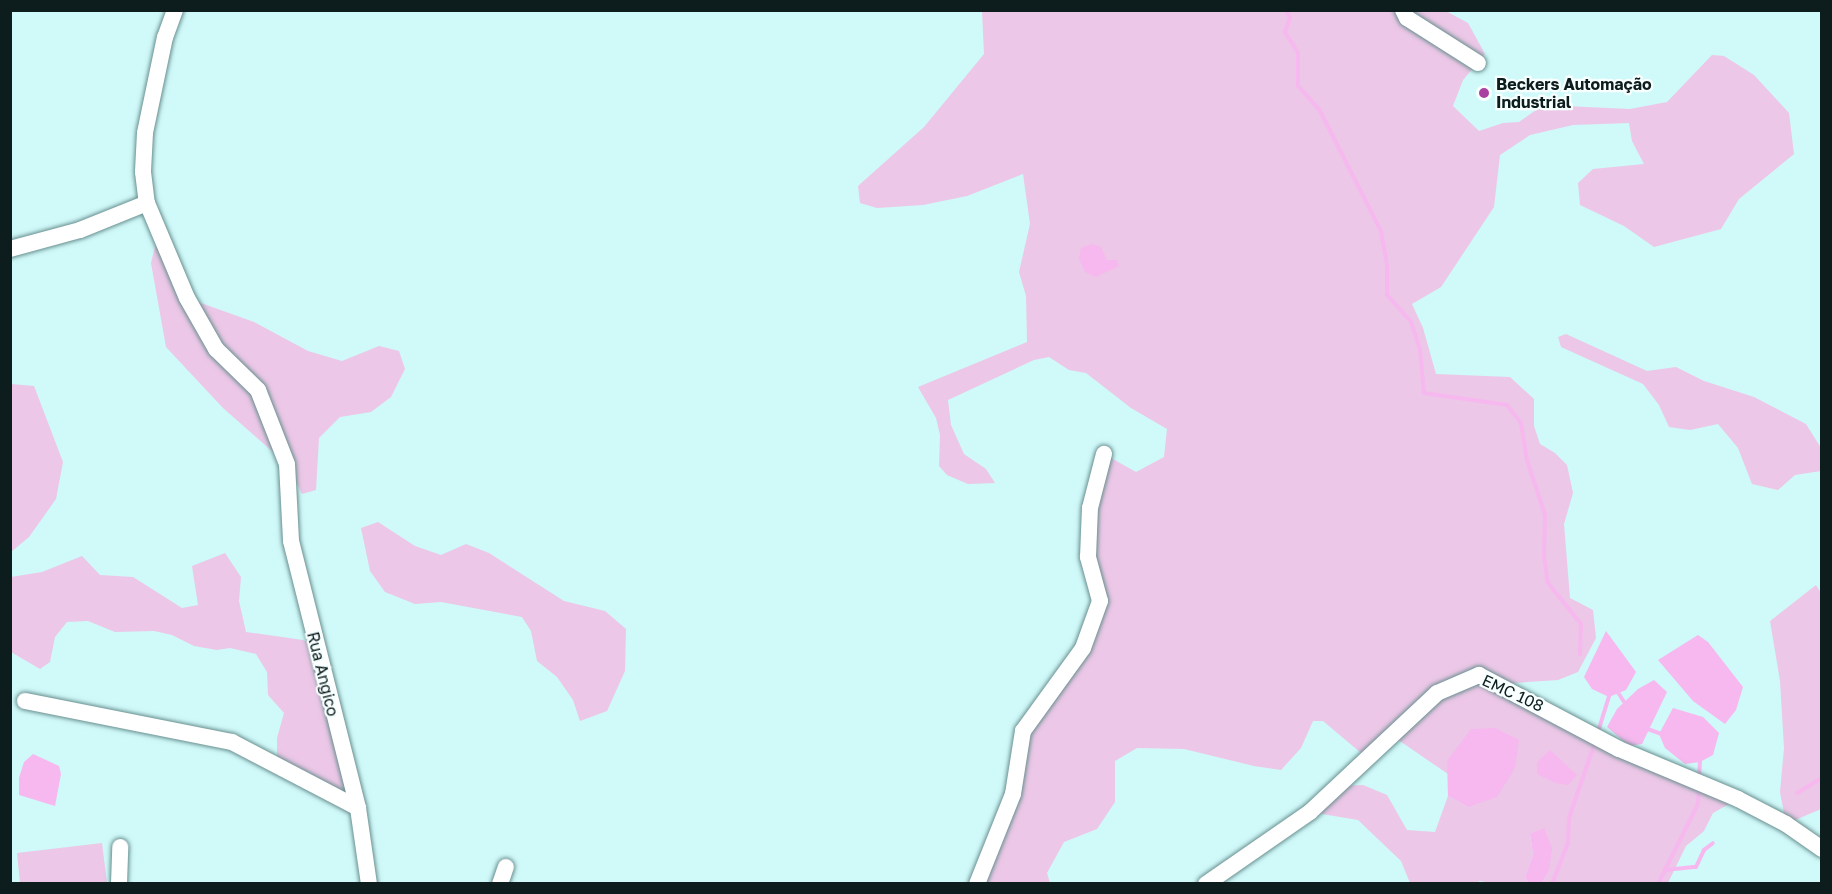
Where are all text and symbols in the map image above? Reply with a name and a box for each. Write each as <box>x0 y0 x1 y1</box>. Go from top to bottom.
place label: Beckers Automação Industrial <box>1496 74 1652 112</box>
marker: Beckers Automação Industrial <box>1477 86 1491 100</box>
street label: Rua Angico <box>303 630 343 718</box>
street label: EMC 108 <box>1479 670 1547 716</box>

